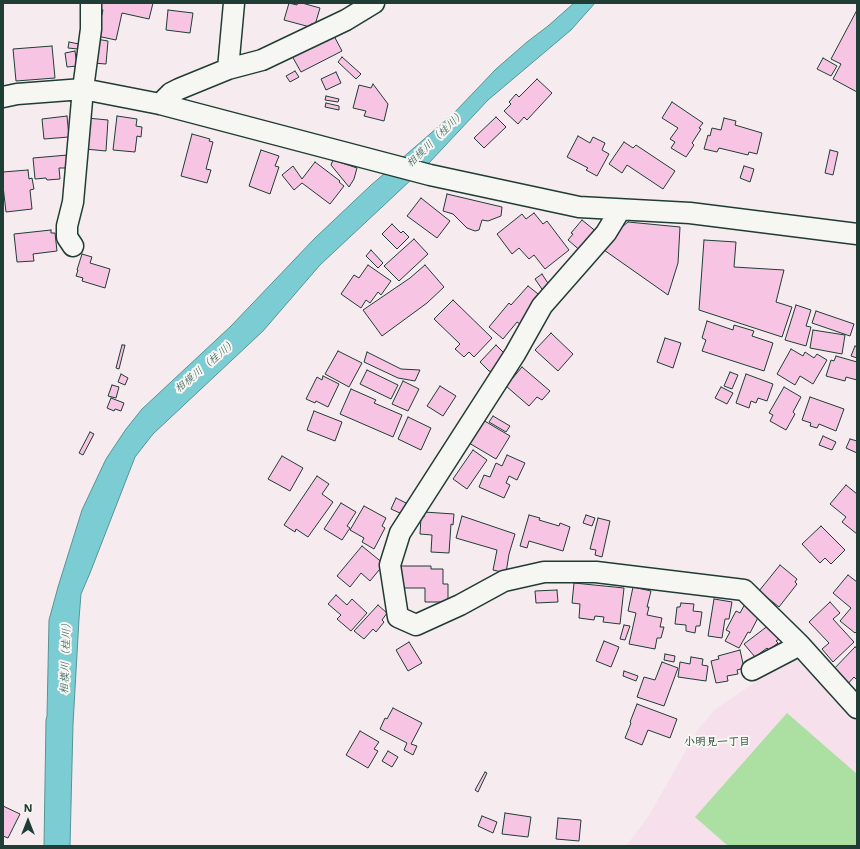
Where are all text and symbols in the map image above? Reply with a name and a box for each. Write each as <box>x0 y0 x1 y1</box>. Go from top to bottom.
water label: 相模川（桂川） <box>404 108 468 170</box>
water label: 相模川（桂川） <box>172 336 240 396</box>
water label: 相模川（桂川） <box>58 617 74 695</box>
district label: 小明見一丁目 <box>684 735 750 749</box>
north arrow <box>8 801 48 841</box>
text: N <box>24 801 32 816</box>

